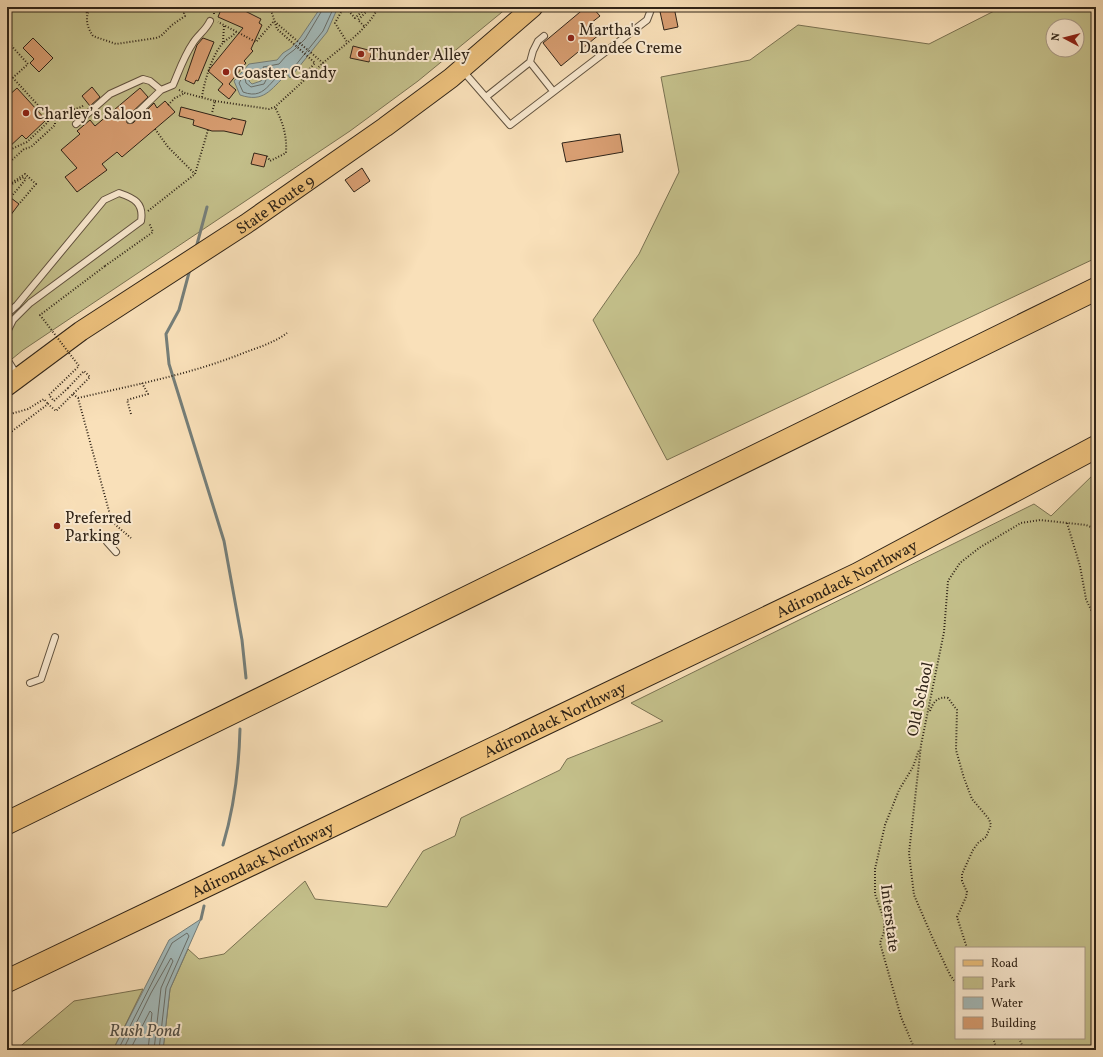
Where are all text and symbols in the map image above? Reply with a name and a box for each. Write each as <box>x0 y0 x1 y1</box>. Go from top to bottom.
north arrow <box>1045 18 1085 58</box>
place label: Martha's Dandee Creme <box>579 20 682 60</box>
text: N <box>1049 32 1064 42</box>
marker: Martha's Dandee Creme <box>566 33 576 43</box>
place label: Thunder Alley <box>369 45 470 67</box>
marker: Thunder Alley <box>356 49 366 59</box>
place label: Coaster Candy <box>234 63 337 85</box>
marker: Coaster Candy <box>221 67 231 77</box>
place label: Charley’s Saloon <box>34 104 152 126</box>
marker: Charley’s Saloon <box>21 108 31 118</box>
street label: State Route 9 <box>232 170 320 241</box>
place label: Preferred Parking <box>65 508 132 548</box>
marker: Preferred Parking <box>52 521 62 531</box>
street label: Adirondack Northway <box>773 535 922 625</box>
street label: Old School <box>902 660 940 739</box>
street label: Adirondack Northway <box>481 677 631 764</box>
street label: Adirondack Northway <box>188 817 338 904</box>
street label: Interstate <box>874 883 904 953</box>
legend <box>955 947 1085 1039</box>
text: Road <box>991 956 1018 972</box>
text: Park <box>991 976 1016 992</box>
text: Water <box>991 996 1023 1012</box>
text: Building <box>991 1016 1036 1032</box>
water label: Rush Pond <box>109 1020 181 1043</box>

